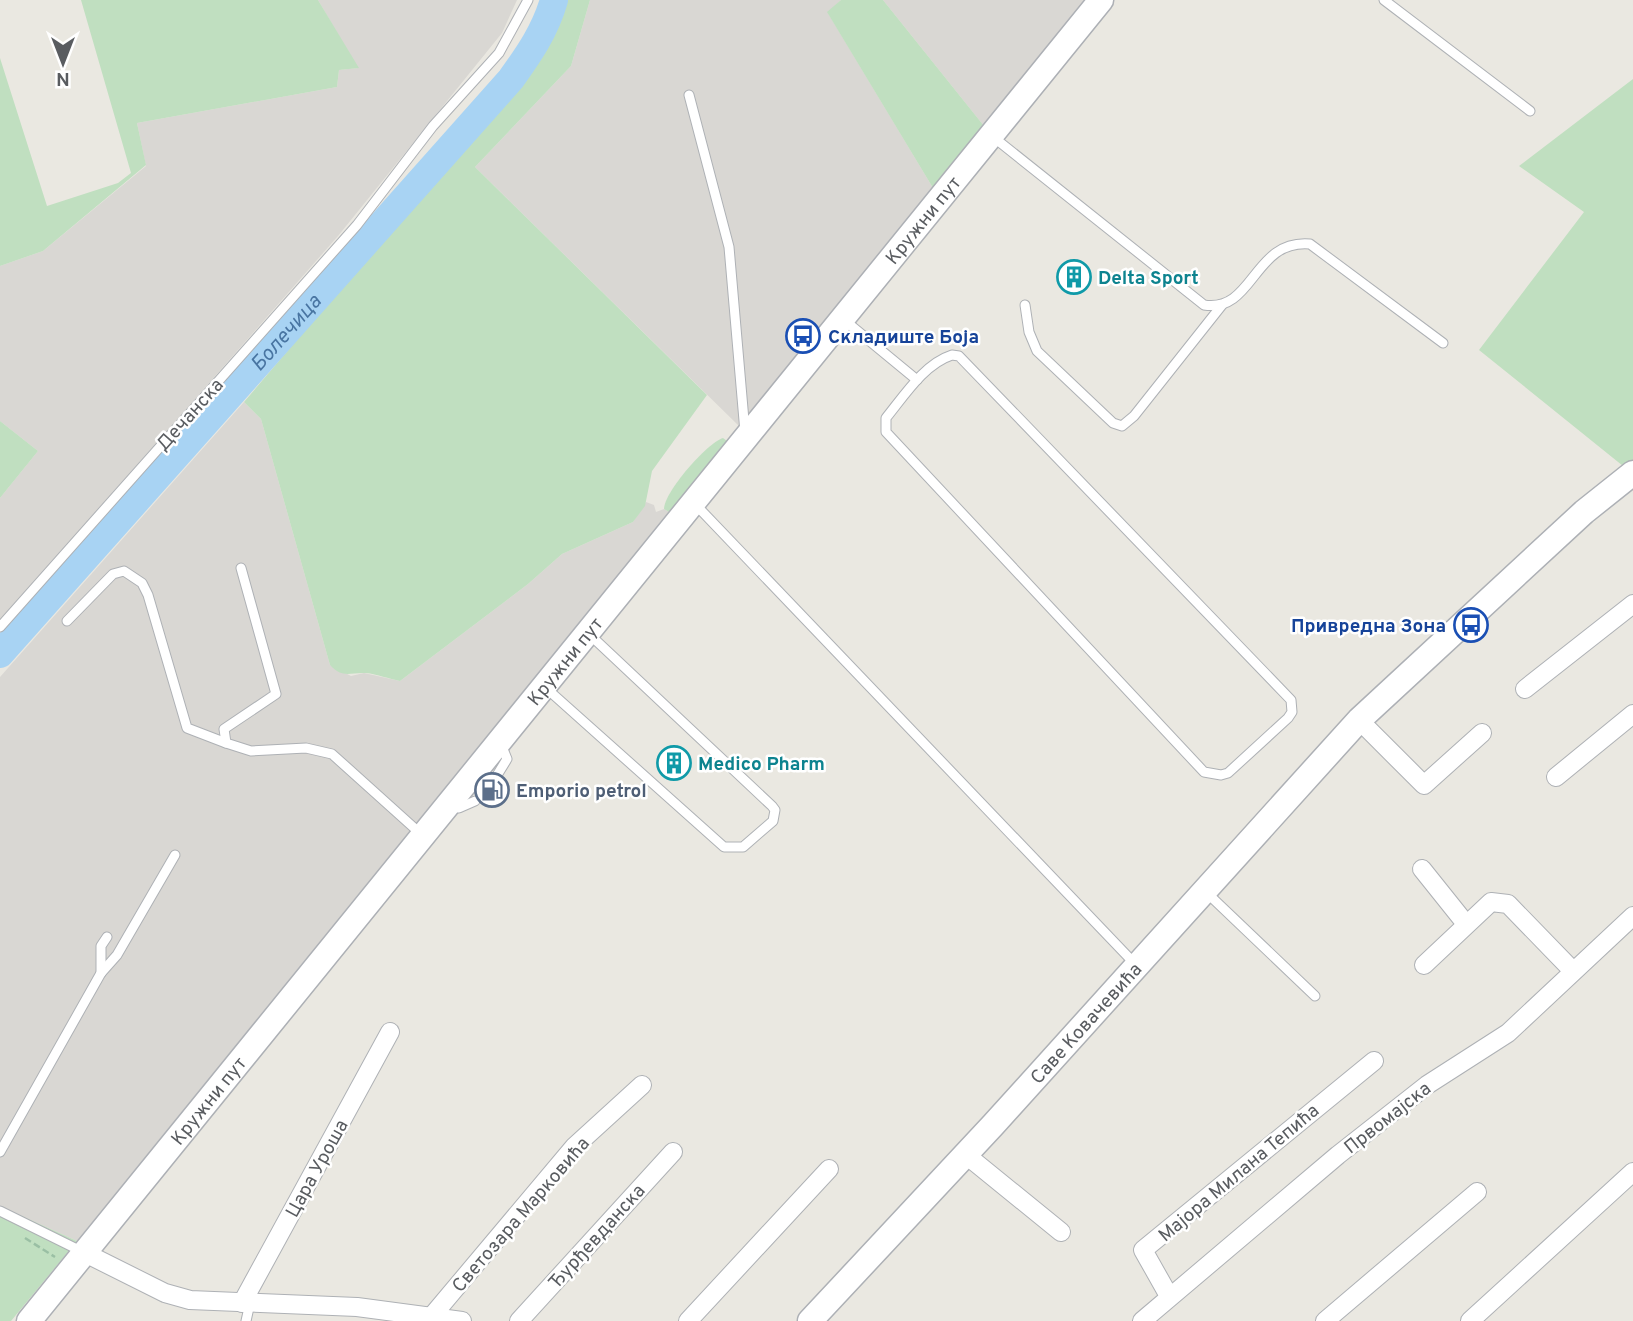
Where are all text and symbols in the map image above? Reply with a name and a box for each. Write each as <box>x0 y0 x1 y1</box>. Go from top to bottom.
north arrow <box>28 28 98 98</box>
text: N <box>56 66 70 90</box>
street label: Кружни пут <box>881 172 967 270</box>
building icon: Delta Sport <box>1055 258 1093 296</box>
place label: Delta Sport <box>1098 267 1199 291</box>
water label: Болечица <box>245 289 328 378</box>
bus stop icon: Складиште Боја <box>784 317 822 355</box>
place label: Складиште Боја <box>828 326 979 350</box>
street label: Дечанска <box>152 374 229 457</box>
bus stop icon: Привредна Зона <box>1452 606 1490 644</box>
street label: Кружни пут <box>523 613 609 711</box>
place label: Привредна Зона <box>1291 615 1446 639</box>
building icon: Medico Pharm <box>655 744 693 782</box>
place label: Medico Pharm <box>698 753 825 777</box>
fuel station icon: Emporio petrol <box>473 771 511 809</box>
place label: Emporio petrol <box>516 780 647 804</box>
street label: Саве Ковачевића <box>1026 958 1148 1090</box>
street label: Кружни пут <box>167 1052 253 1151</box>
street label: Првомајска <box>1340 1077 1437 1160</box>
street label: Мајора Милана Тепића <box>1154 1099 1325 1248</box>
street label: Цара Уроша <box>281 1116 354 1222</box>
street label: Светозара Марковића <box>447 1133 596 1298</box>
street label: Ђурђевданска <box>544 1180 651 1295</box>

